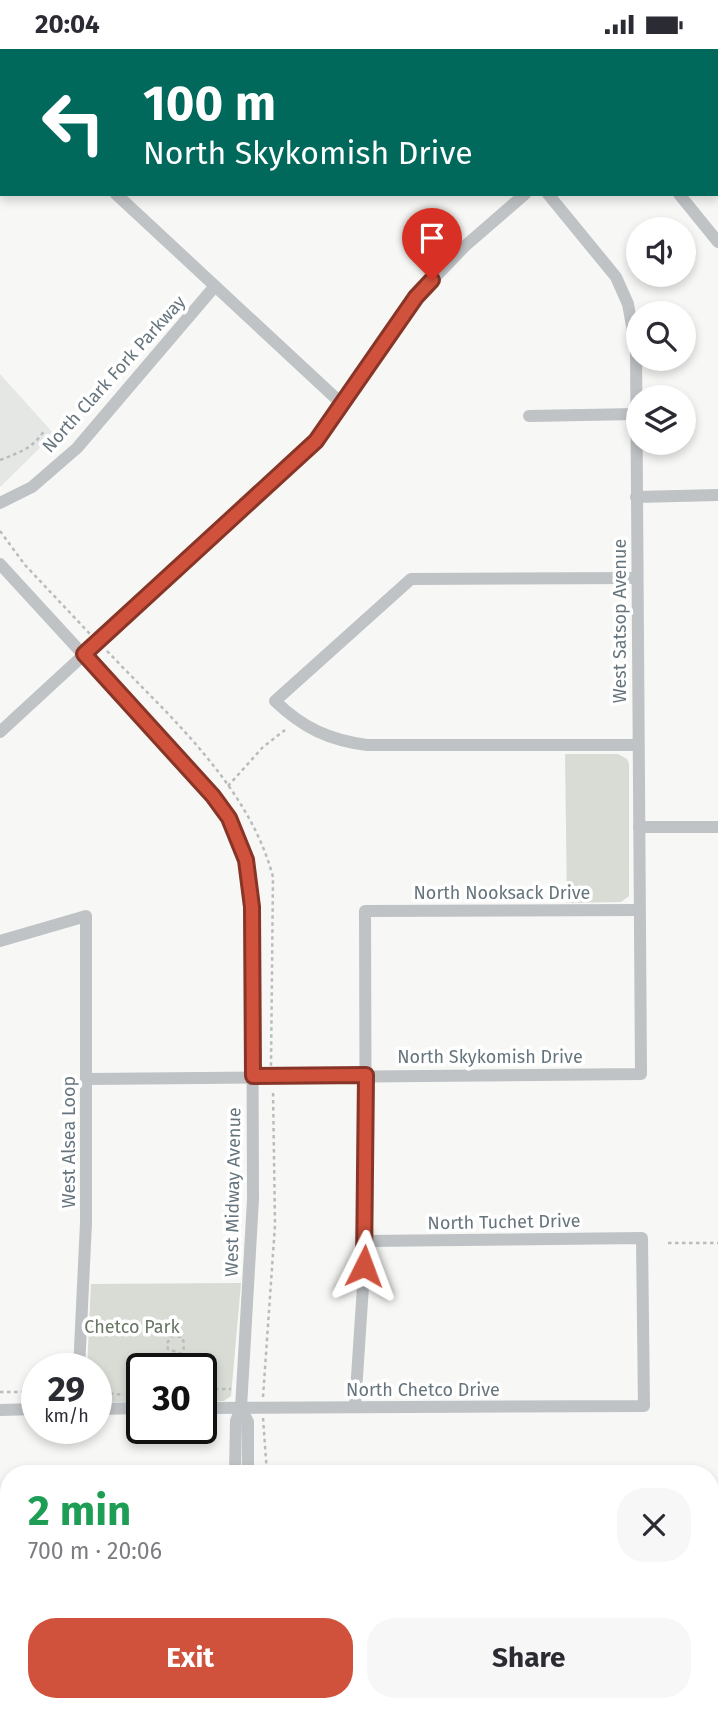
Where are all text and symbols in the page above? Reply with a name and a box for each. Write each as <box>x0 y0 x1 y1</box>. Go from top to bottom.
text: 20:04 <box>35 9 100 40</box>
text: 100 m <box>143 74 276 133</box>
icon: left <box>28 77 119 168</box>
text: North Skykomish Drive <box>143 134 473 172</box>
pin <box>402 208 462 280</box>
map controls <box>626 217 696 455</box>
button: sound <box>626 217 696 287</box>
icon: arrive <box>413 219 451 257</box>
street label: North Clark Fork Parkway <box>38 291 190 457</box>
button: search <box>626 301 696 371</box>
button: layers <box>626 385 696 455</box>
street label: West Satsop Avenue <box>609 539 631 703</box>
street label: North Nooksack Drive <box>414 882 590 904</box>
street label: North Skykomish Drive <box>397 1046 583 1068</box>
street label: West Alsea Loop <box>58 1076 80 1208</box>
street label: West Midway Avenue <box>221 1107 245 1277</box>
street label: North Tuchet Drive <box>427 1210 581 1234</box>
position arrow <box>327 1229 401 1303</box>
park label: Chetco Park <box>84 1316 181 1338</box>
speed limit sign: 30 <box>126 1353 217 1444</box>
text: 29 <box>48 1368 85 1410</box>
street label: North Chetco Drive <box>346 1379 500 1401</box>
text: km/h <box>44 1405 89 1427</box>
text: 2 min <box>28 1486 131 1536</box>
button: close <box>617 1488 691 1562</box>
text: 700 m · 20:06 <box>28 1537 162 1565</box>
button: Exit <box>28 1618 353 1698</box>
button: Share <box>367 1618 691 1698</box>

